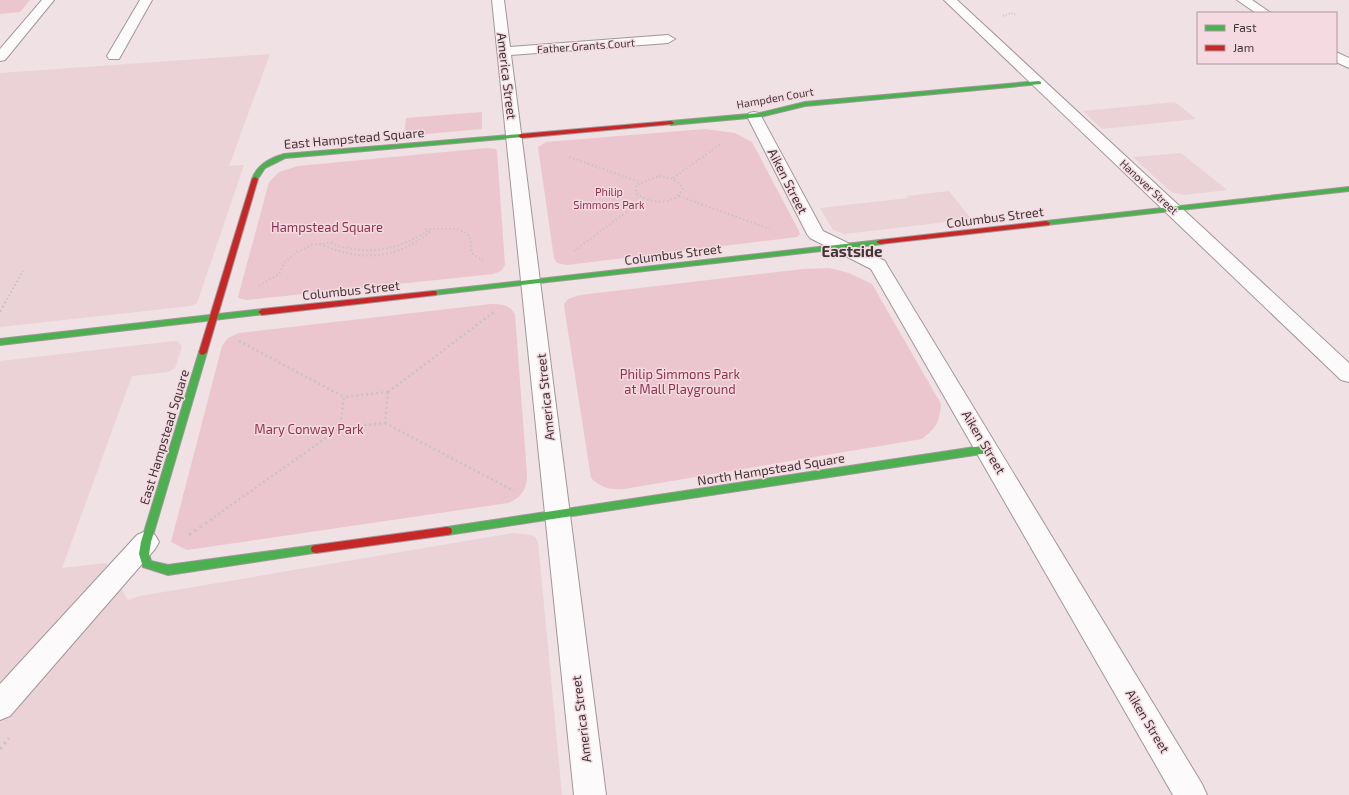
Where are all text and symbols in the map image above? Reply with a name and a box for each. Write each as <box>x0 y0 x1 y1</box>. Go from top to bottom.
legend <box>1197 12 1337 64</box>
text: Fast <box>1233 20 1257 34</box>
street label: America Street <box>494 32 520 120</box>
street label: Father Grants Court <box>537 36 635 55</box>
text: Jam <box>1233 40 1254 54</box>
street label: Hampden Court <box>735 84 814 111</box>
street label: East Hampstead Square <box>283 124 425 152</box>
street label: Aiken Street <box>765 146 811 216</box>
street label: Hanover Street <box>1118 156 1181 217</box>
park label: Philip Simmons Park <box>573 185 645 211</box>
street label: Columbus Street <box>945 203 1045 231</box>
park label: Hampstead Square <box>271 219 383 235</box>
street label: Columbus Street <box>623 240 723 268</box>
district label: Eastside <box>822 242 882 260</box>
street label: Columbus Street <box>301 277 401 303</box>
street label: America Street <box>532 353 558 441</box>
park label: Philip Simmons Park at Mall Playground <box>620 366 741 397</box>
street label: East Hampstead Square <box>136 367 192 507</box>
street label: Aiken Street <box>959 407 1009 477</box>
park label: Mary Conway Park <box>254 421 364 437</box>
street label: North Hampstead Square <box>696 449 846 489</box>
street label: America Street <box>568 675 594 763</box>
street label: Aiken Street <box>1123 686 1173 756</box>

